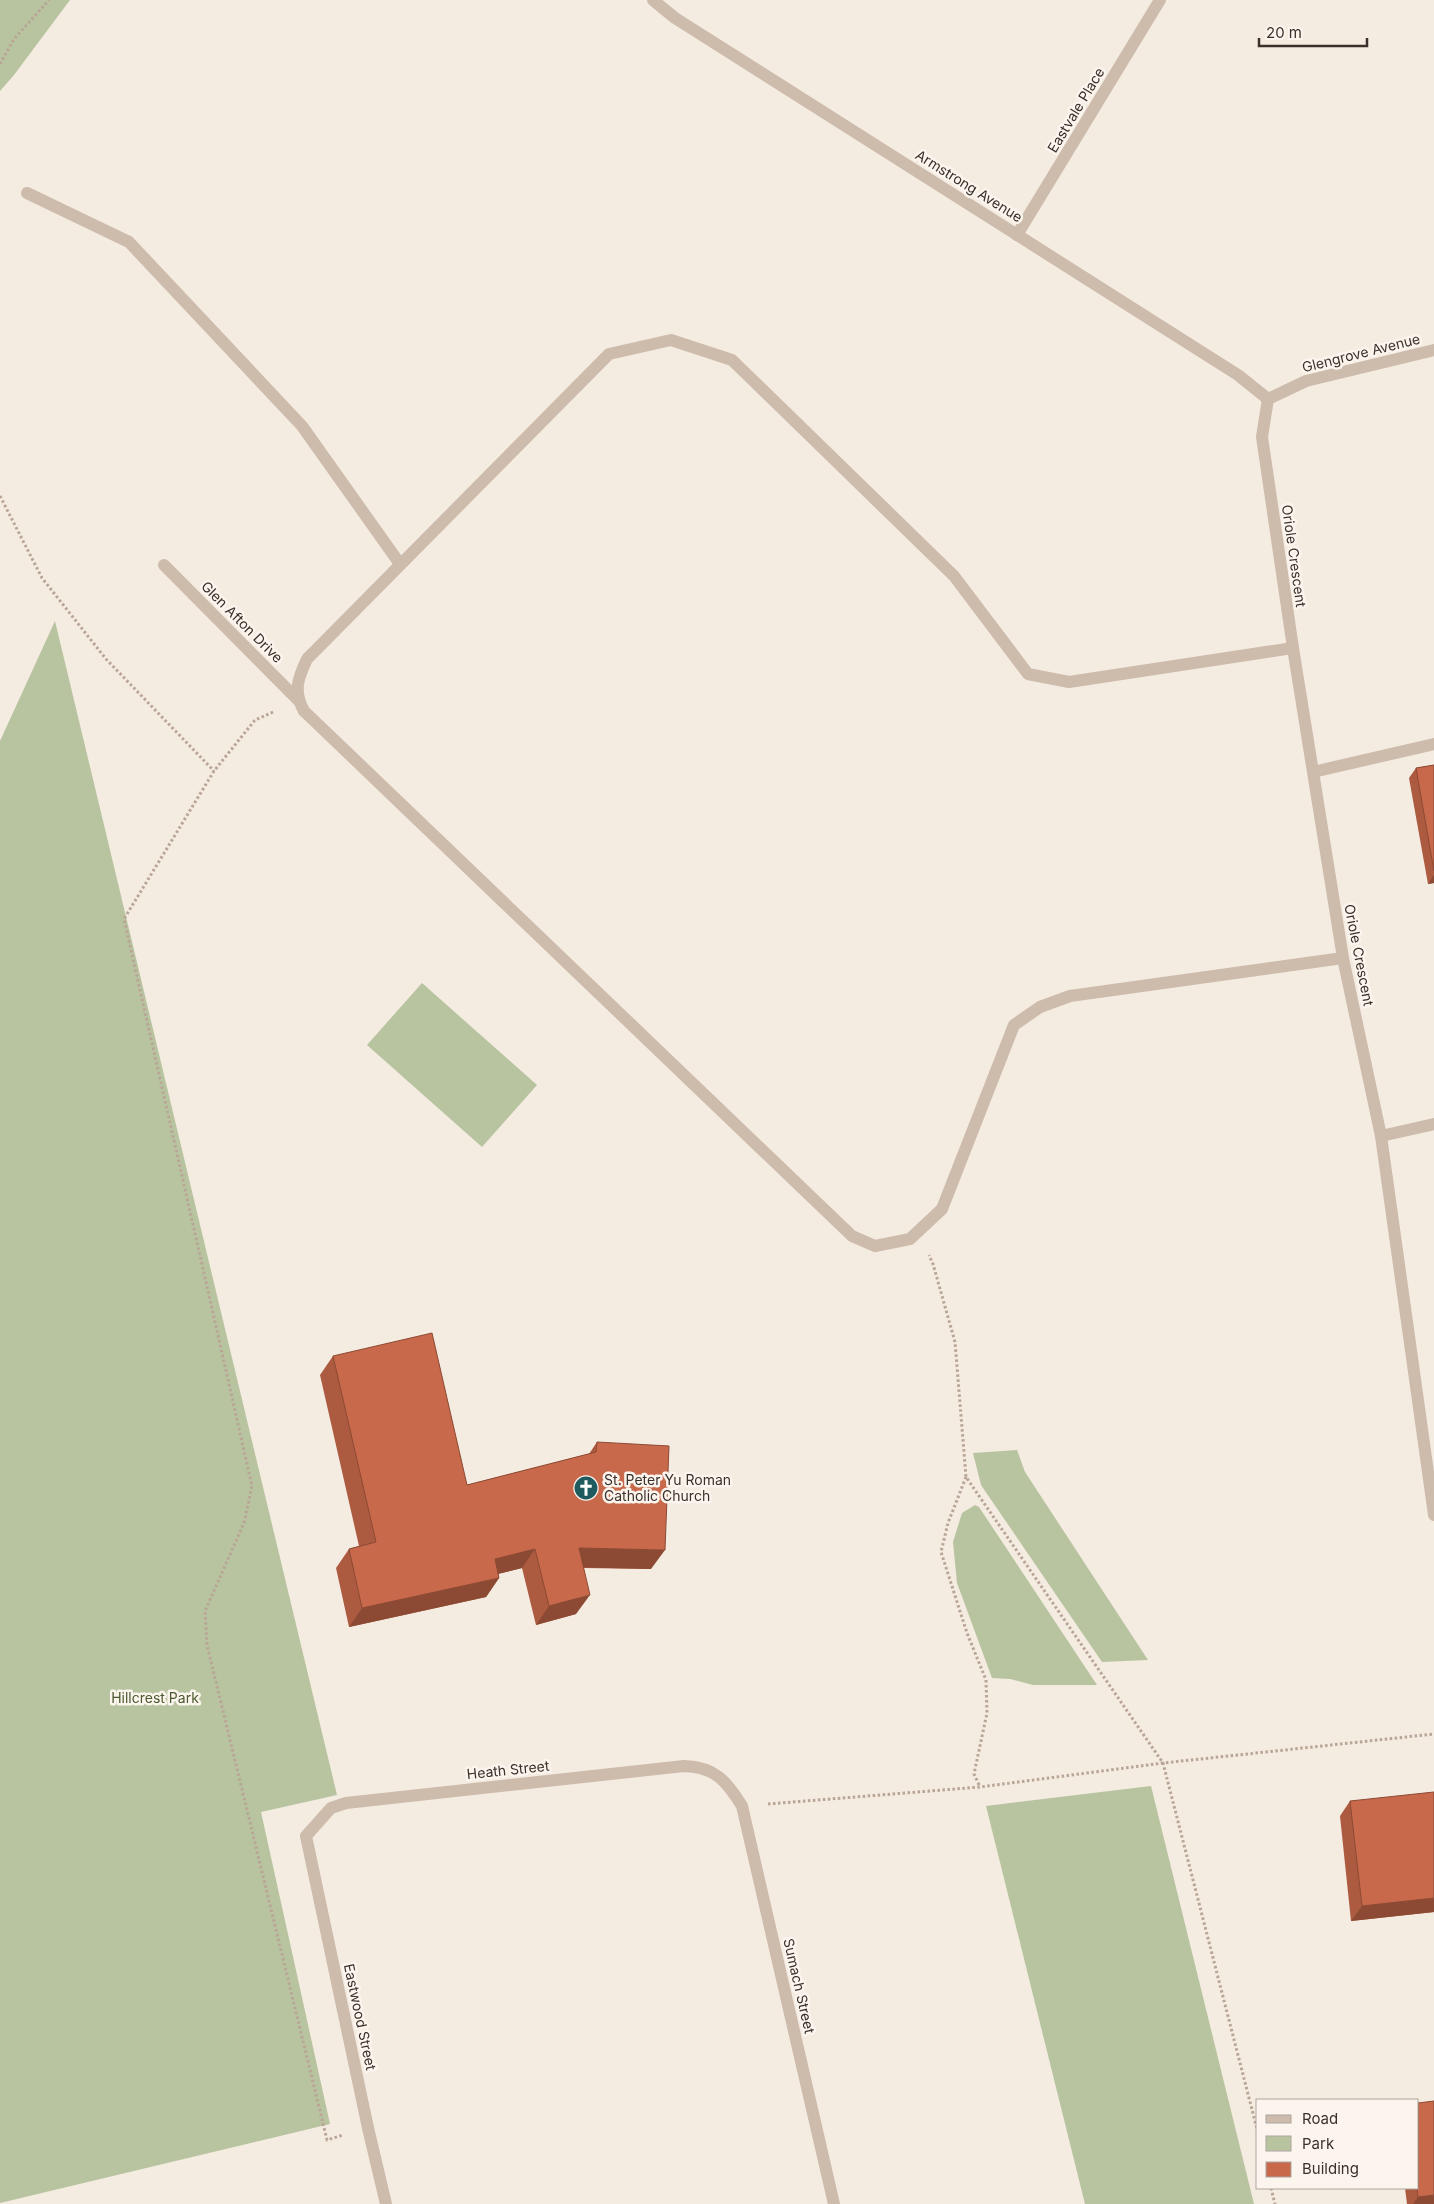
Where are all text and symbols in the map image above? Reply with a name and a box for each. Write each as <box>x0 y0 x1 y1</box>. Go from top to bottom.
scale bar <box>1259 15 1366 47</box>
text: 20 m <box>1266 23 1302 42</box>
street label: Eastvale Place <box>1044 64 1108 155</box>
street label: Armstrong Avenue <box>913 146 1026 225</box>
street label: Glengrove Avenue <box>1300 330 1422 375</box>
street label: Oriole Crescent <box>1279 504 1310 609</box>
street label: Glen Afton Drive <box>198 577 287 666</box>
street label: Oriole Crescent <box>1341 903 1378 1008</box>
place label: St. Peter Yu Roman Catholic Church <box>604 1471 731 1504</box>
church icon: St. Peter Yu Roman Catholic Church <box>573 1475 599 1501</box>
park label: Hillcrest Park <box>111 1689 199 1706</box>
street label: Heath Street <box>466 1757 550 1782</box>
street label: Sumach Street <box>780 1937 819 2036</box>
street label: Eastwood Street <box>341 1962 380 2072</box>
legend <box>1256 2099 1419 2189</box>
text: Road <box>1302 2109 1338 2128</box>
text: Park <box>1302 2134 1335 2153</box>
text: Building <box>1302 2159 1359 2178</box>

